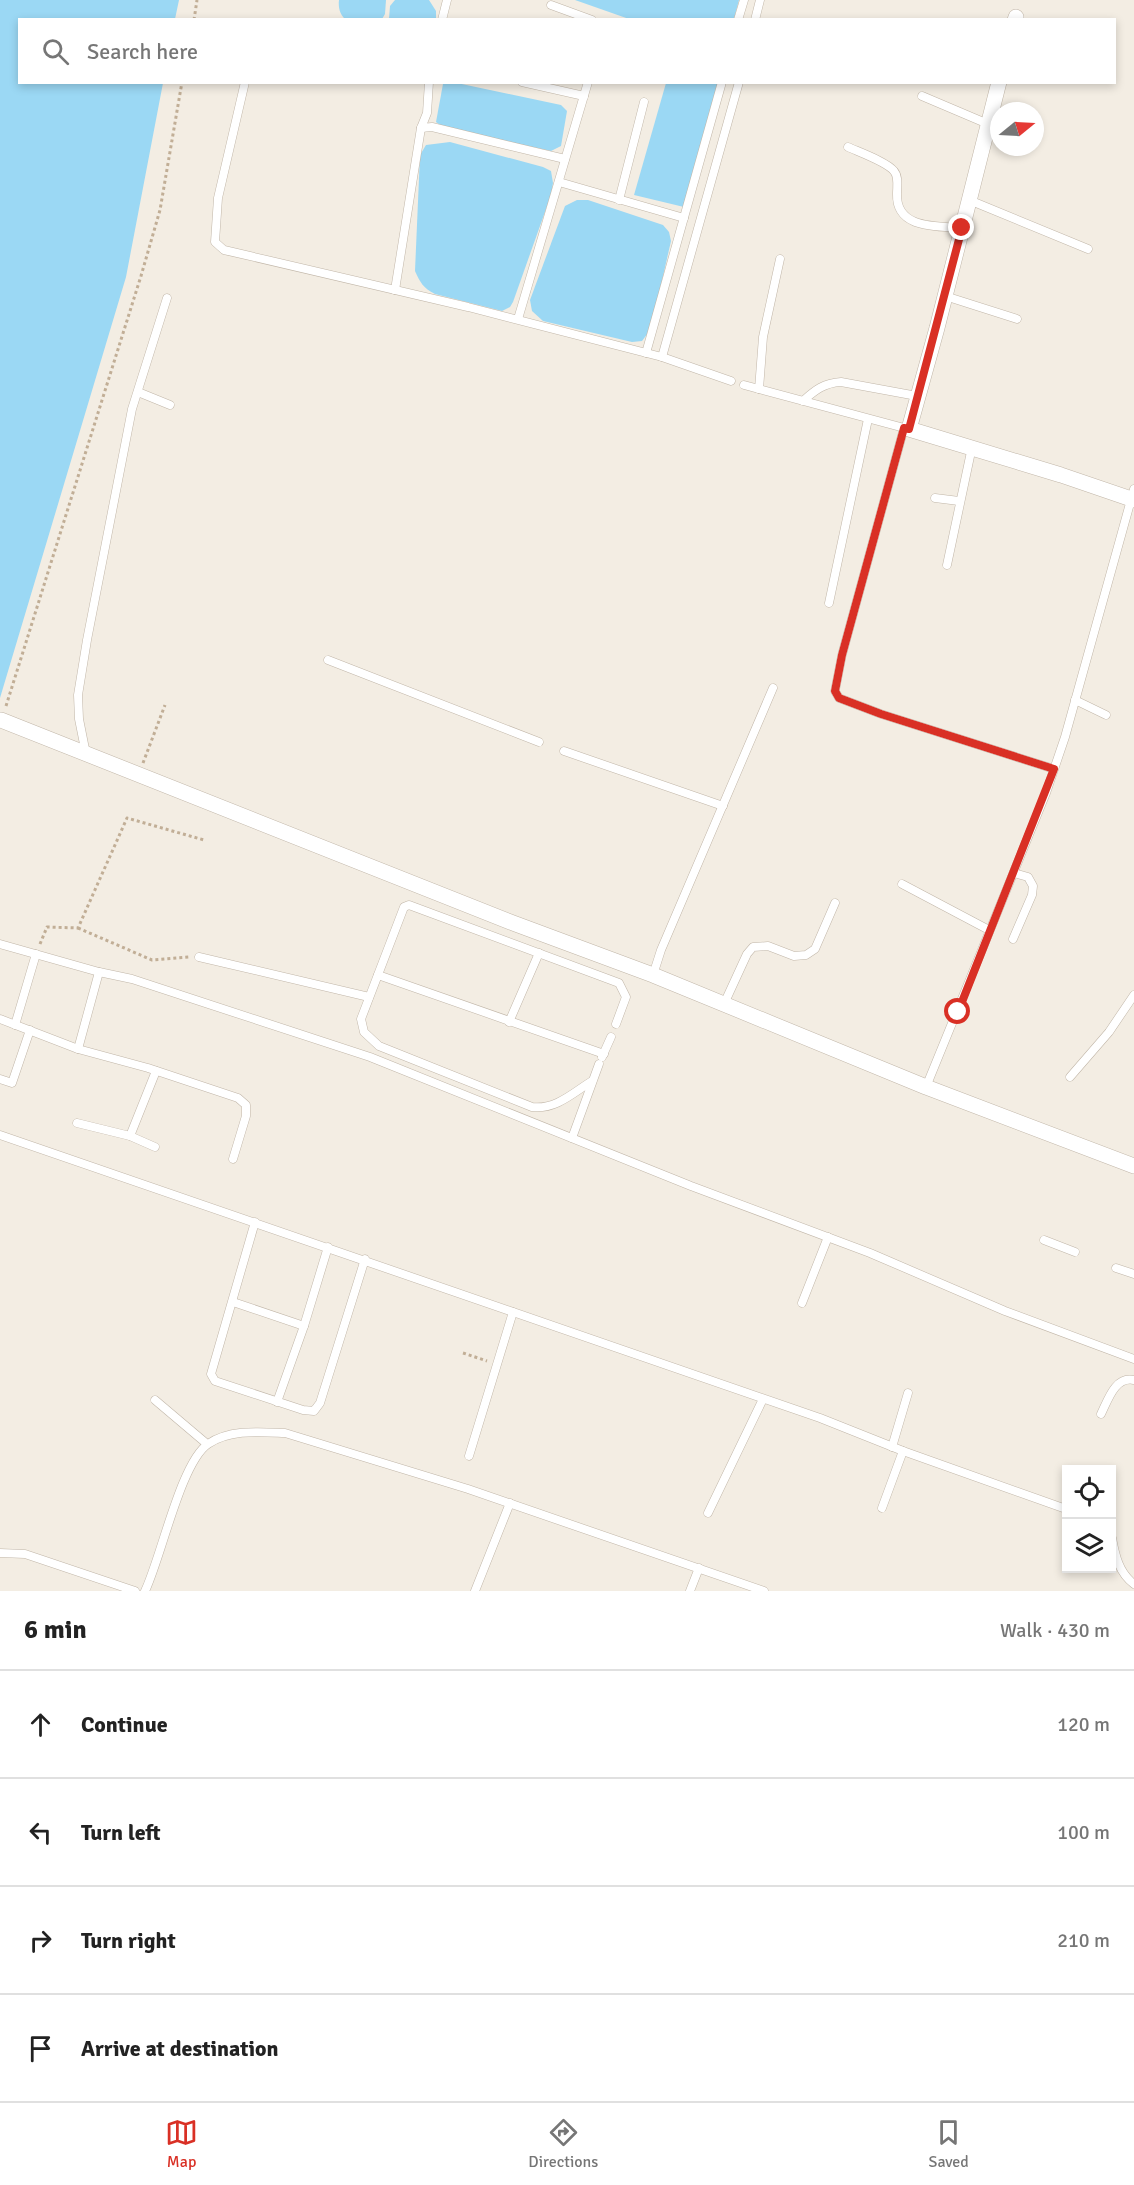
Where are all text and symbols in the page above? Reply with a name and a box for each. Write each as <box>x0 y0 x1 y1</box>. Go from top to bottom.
search box <box>18 18 1116 84</box>
icon: search <box>39 35 72 68</box>
text: Search here <box>87 38 198 65</box>
north arrow <box>990 102 1044 156</box>
route end <box>948 214 974 240</box>
route start <box>944 998 970 1024</box>
map controls <box>1062 1465 1116 1573</box>
button: locate <box>1062 1465 1116 1519</box>
button: layers <box>1062 1519 1116 1573</box>
text: 6 min <box>24 1614 87 1646</box>
text: Walk · 430 m <box>1000 1618 1110 1643</box>
icon: ahead <box>24 1708 57 1741</box>
text: Continue <box>81 1711 168 1738</box>
text: 120 m <box>1057 1712 1110 1737</box>
icon: left <box>24 1816 57 1849</box>
text: Turn left <box>81 1819 161 1846</box>
text: 100 m <box>1057 1820 1110 1845</box>
icon: right <box>24 1924 57 1957</box>
text: Turn right <box>81 1927 176 1954</box>
text: 210 m <box>1057 1928 1110 1953</box>
icon: arrive <box>24 2032 57 2065</box>
text: Arrive at destination <box>81 2035 278 2062</box>
tab: Map <box>165 2116 198 2172</box>
tab: Directions <box>528 2116 598 2172</box>
tab: Saved <box>929 2116 969 2172</box>

